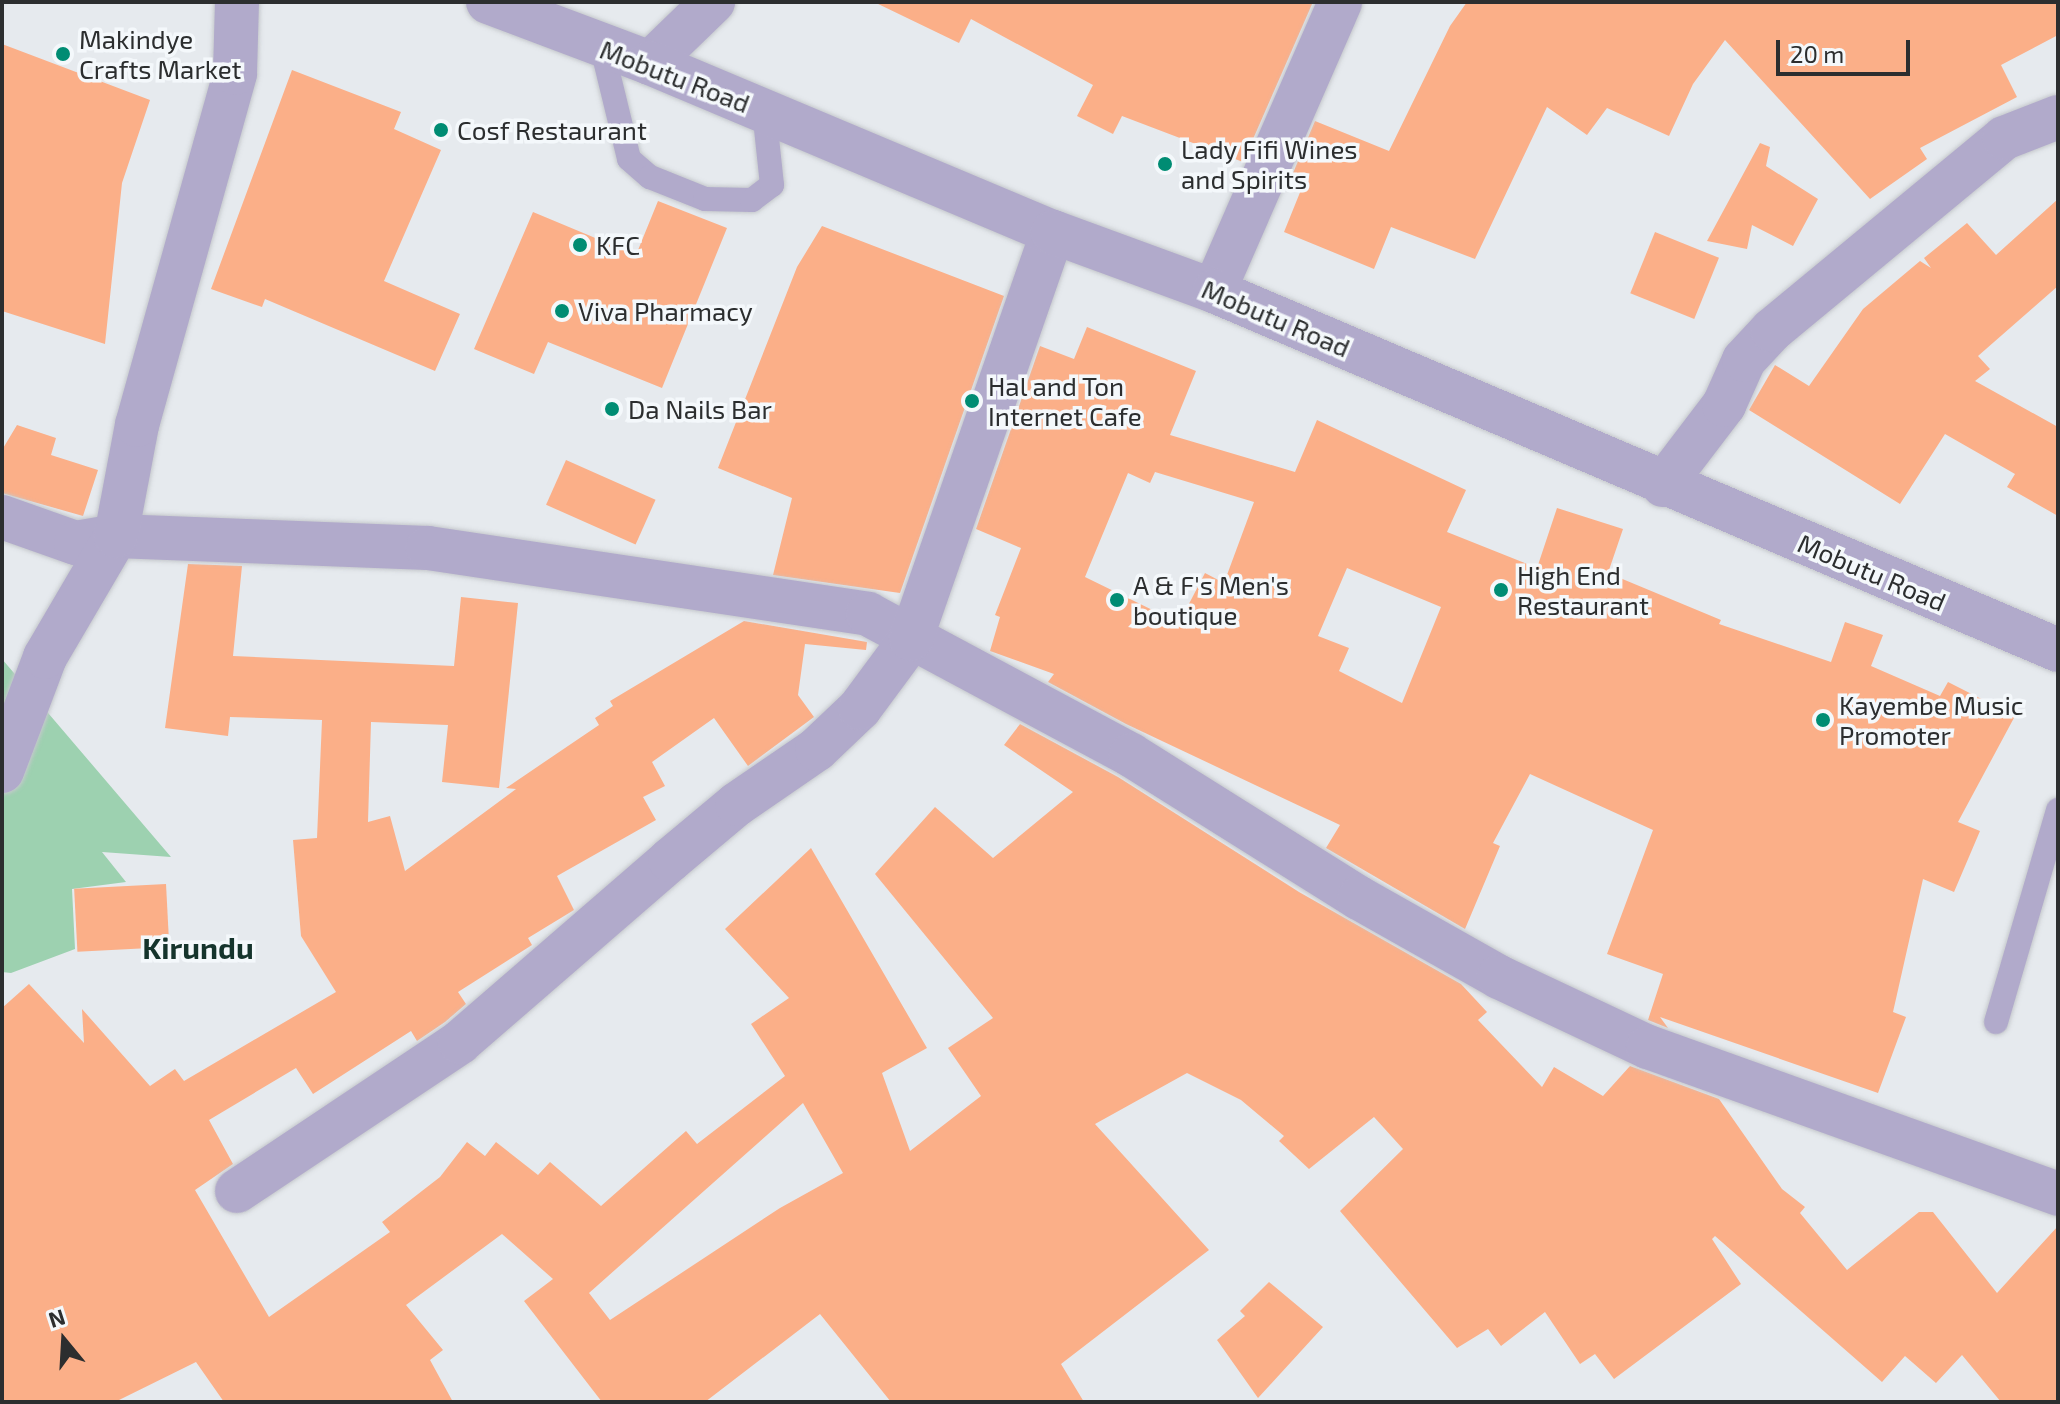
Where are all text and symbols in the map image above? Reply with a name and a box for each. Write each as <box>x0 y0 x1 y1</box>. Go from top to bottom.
place label: Makindye Crafts Market <box>79 23 242 84</box>
scale bar <box>1780 24 1914 74</box>
street label: Mobutu Road <box>596 33 754 119</box>
text: 20 m <box>1790 39 1844 68</box>
marker: Makindye Crafts Market <box>54 45 72 63</box>
place label: Cosf Restaurant <box>457 114 647 146</box>
marker: Cosf Restaurant <box>432 121 450 139</box>
place label: Lady Fifi Wines and Spirits <box>1181 133 1358 194</box>
marker: Lady Fifi Wines and Spirits <box>1156 155 1174 173</box>
place label: KFC <box>596 229 640 261</box>
marker: KFC <box>571 236 589 254</box>
street label: Mobutu Road <box>1197 273 1355 363</box>
place label: Viva Pharmacy <box>578 295 753 327</box>
marker: Viva Pharmacy <box>553 302 571 320</box>
place label: Hal and Ton Internet Cafe <box>988 370 1142 432</box>
marker: Hal and Ton Internet Cafe <box>963 392 981 410</box>
place label: Da Nails Bar <box>628 393 772 425</box>
marker: Da Nails Bar <box>603 400 621 418</box>
street label: Mobutu Road <box>1793 527 1951 617</box>
place label: High End Restaurant <box>1517 559 1649 620</box>
place label: A & F's Men's boutique <box>1133 569 1290 630</box>
marker: High End Restaurant <box>1492 581 1510 599</box>
marker: A & F's Men's boutique <box>1108 591 1126 609</box>
place label: Kayembe Music Promoter <box>1839 689 2024 750</box>
marker: Kayembe Music Promoter <box>1814 711 1832 729</box>
district label: Kirundu <box>142 929 254 965</box>
north arrow <box>24 1300 104 1380</box>
text: N <box>45 1302 68 1332</box>

